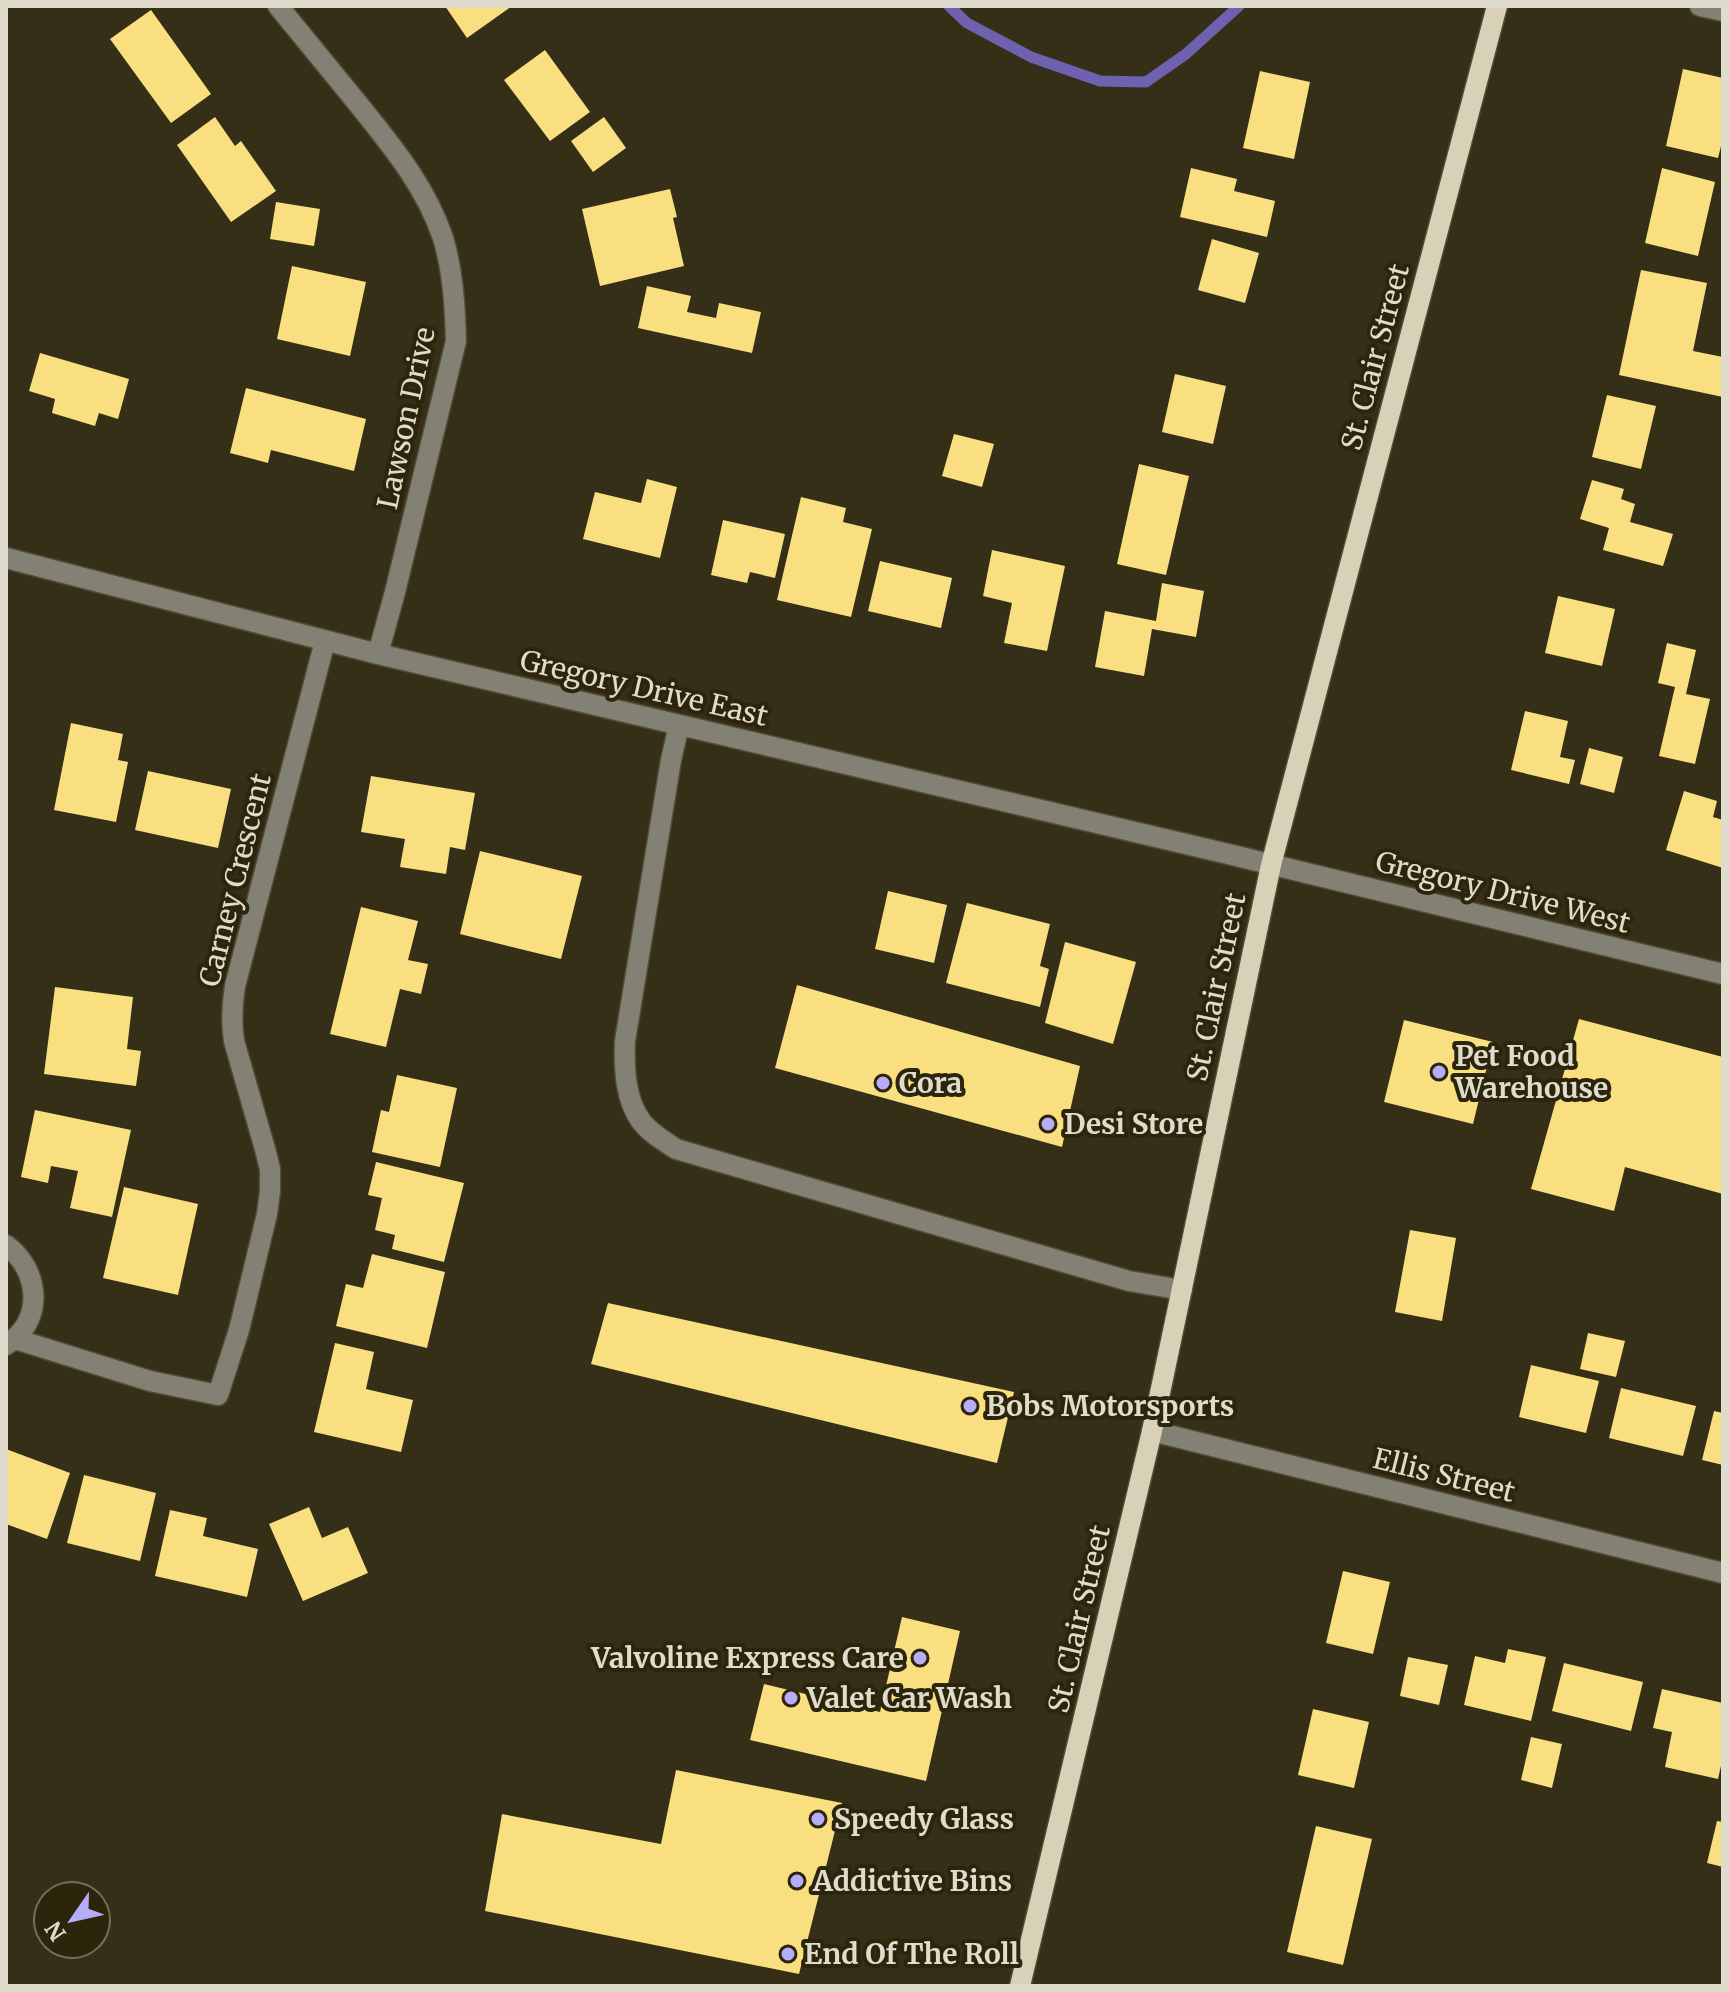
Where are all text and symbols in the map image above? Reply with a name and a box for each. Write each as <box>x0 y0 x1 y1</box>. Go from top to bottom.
street label: St. Clair Street <box>1333 260 1417 454</box>
street label: Lawson Drive <box>369 324 443 512</box>
street label: Gregory Drive East <box>517 642 771 734</box>
street label: Carney Crescent <box>191 770 279 990</box>
street label: Gregory Drive West <box>1372 843 1634 941</box>
street label: St. Clair Street <box>1178 890 1254 1084</box>
place label: Pet Food Warehouse <box>1454 1038 1608 1106</box>
marker: Pet Food Warehouse <box>1430 1063 1448 1081</box>
place label: Cora <box>899 1065 962 1101</box>
marker: Cora <box>874 1074 892 1092</box>
place label: Desi Store <box>1064 1106 1203 1142</box>
marker: Desi Store <box>1039 1115 1057 1133</box>
place label: Bobs Motorsports <box>986 1388 1234 1424</box>
marker: Bobs Motorsports <box>961 1397 979 1415</box>
street label: Ellis Street <box>1369 1440 1519 1510</box>
street label: St. Clair Street <box>1040 1522 1118 1716</box>
place label: Valvoline Express Care <box>590 1640 904 1676</box>
marker: Valvoline Express Care <box>911 1649 929 1667</box>
place label: Valet Car Wash <box>806 1680 1012 1716</box>
marker: Valet Car Wash <box>782 1689 800 1707</box>
place label: Speedy Glass <box>834 1801 1014 1837</box>
marker: Speedy Glass <box>809 1810 827 1828</box>
place label: Addictive Bins <box>812 1863 1012 1899</box>
marker: Addictive Bins <box>788 1872 806 1890</box>
north arrow <box>32 1880 112 1960</box>
text: N <box>39 1916 72 1946</box>
place label: End Of The Roll <box>804 1936 1019 1972</box>
marker: End Of The Roll <box>779 1945 797 1963</box>

